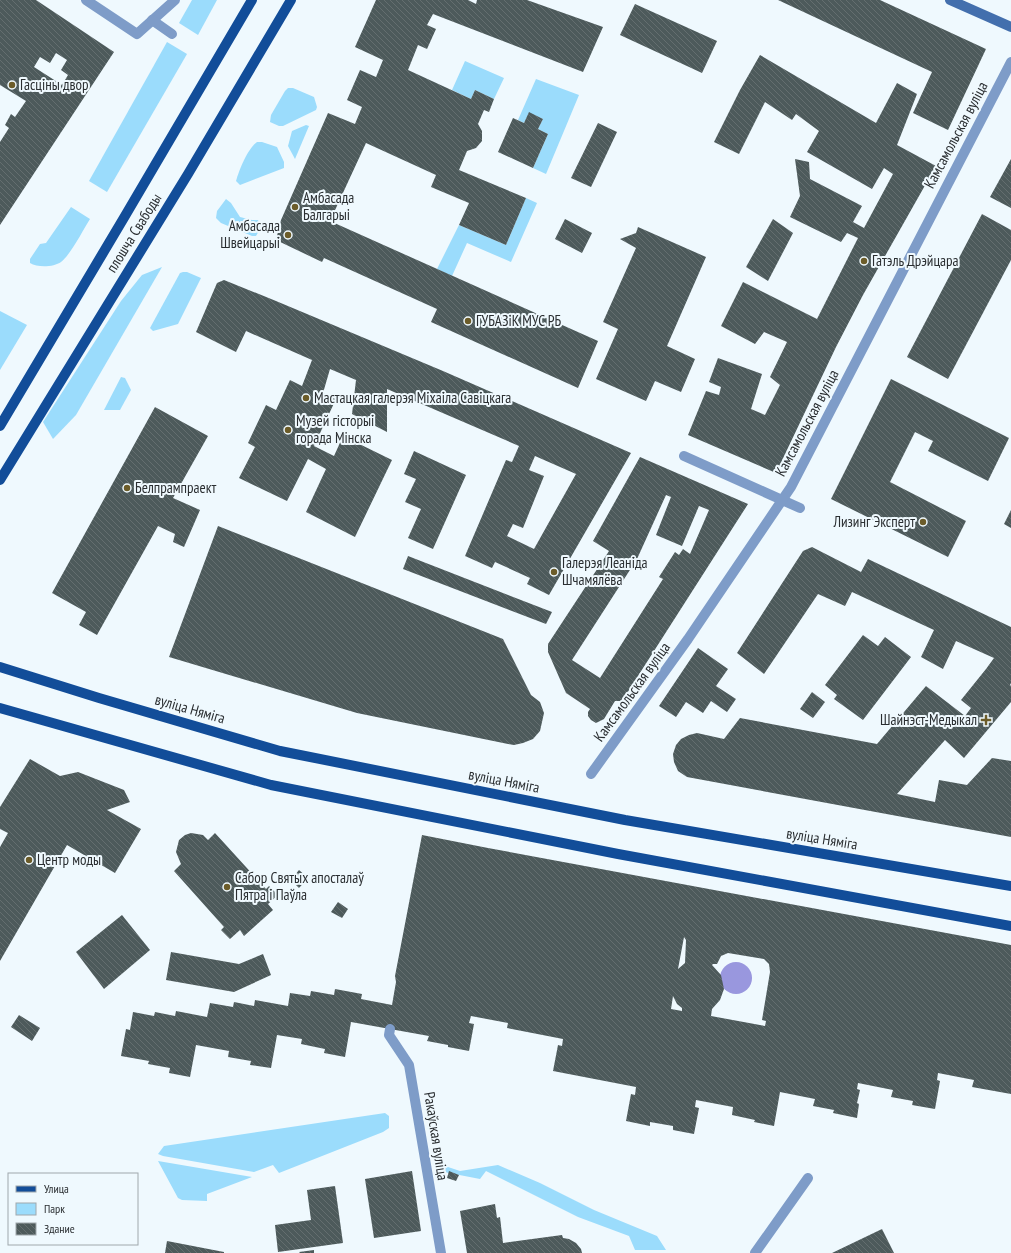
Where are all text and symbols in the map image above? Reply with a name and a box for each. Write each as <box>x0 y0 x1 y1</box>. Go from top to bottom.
place label: Гасціны двор <box>20 75 89 94</box>
street label: Камсамольская вуліца <box>919 78 992 191</box>
marker: Гасціны двор <box>7 80 17 90</box>
place label: Амбасада Балгарыі <box>303 188 354 224</box>
street label: плошча Свабоды <box>102 190 165 276</box>
marker: Амбасада Балгарыі <box>290 202 300 212</box>
place label: Амбасада Швейцарыі <box>220 216 280 252</box>
marker: Амбасада Швейцарыі <box>283 230 293 240</box>
place label: Гатэль Дрэйцара <box>872 251 959 270</box>
marker: Гатэль Дрэйцара <box>859 256 869 266</box>
place label: ГУБАЗіК МУС РБ <box>476 311 562 330</box>
marker: ГУБАЗіК МУС РБ <box>463 316 473 326</box>
street label: Камсамольская вуліца <box>770 366 843 479</box>
place label: Мастацкая галерэя Міхаіла Савіцкага <box>314 388 511 407</box>
marker: Мастацкая галерэя Міхаіла Савіцкага <box>301 393 311 403</box>
place label: Музей гісторыі горада Мінска <box>296 411 374 447</box>
marker: Музей гісторыі горада Мінска <box>283 425 293 435</box>
place label: Белпрампраект <box>135 478 217 497</box>
marker: Белпрампраект <box>122 483 132 493</box>
place label: Лизинг Эксперт <box>832 512 915 531</box>
marker: Лизинг Эксперт <box>918 517 928 527</box>
place label: Галерэя Леаніда Шчамялёва <box>562 553 647 589</box>
marker: Галерэя Леаніда Шчамялёва <box>549 567 559 577</box>
street label: Камсамольская вуліца <box>589 638 674 745</box>
street label: вуліца Няміга <box>153 689 227 728</box>
place label: Шайнэст-Медыкал <box>880 710 977 729</box>
marker: Шайнэст-Медыкал <box>980 714 992 726</box>
street label: вуліца Няміга <box>467 764 541 797</box>
street label: вуліца Няміга <box>785 823 859 854</box>
place label: Центр моды <box>37 850 101 869</box>
marker: Центр моды <box>24 855 34 865</box>
place label: Сабор Святых апосталаў Пятра і Паўла <box>235 868 364 904</box>
marker: Сабор Святых апосталаў Пятра і Паўла <box>222 882 232 892</box>
street label: Ракаўская вуліца <box>420 1090 453 1182</box>
legend <box>8 1173 138 1245</box>
text: Улица <box>44 1181 69 1196</box>
text: Парк <box>44 1201 65 1216</box>
text: Здание <box>44 1221 75 1236</box>

